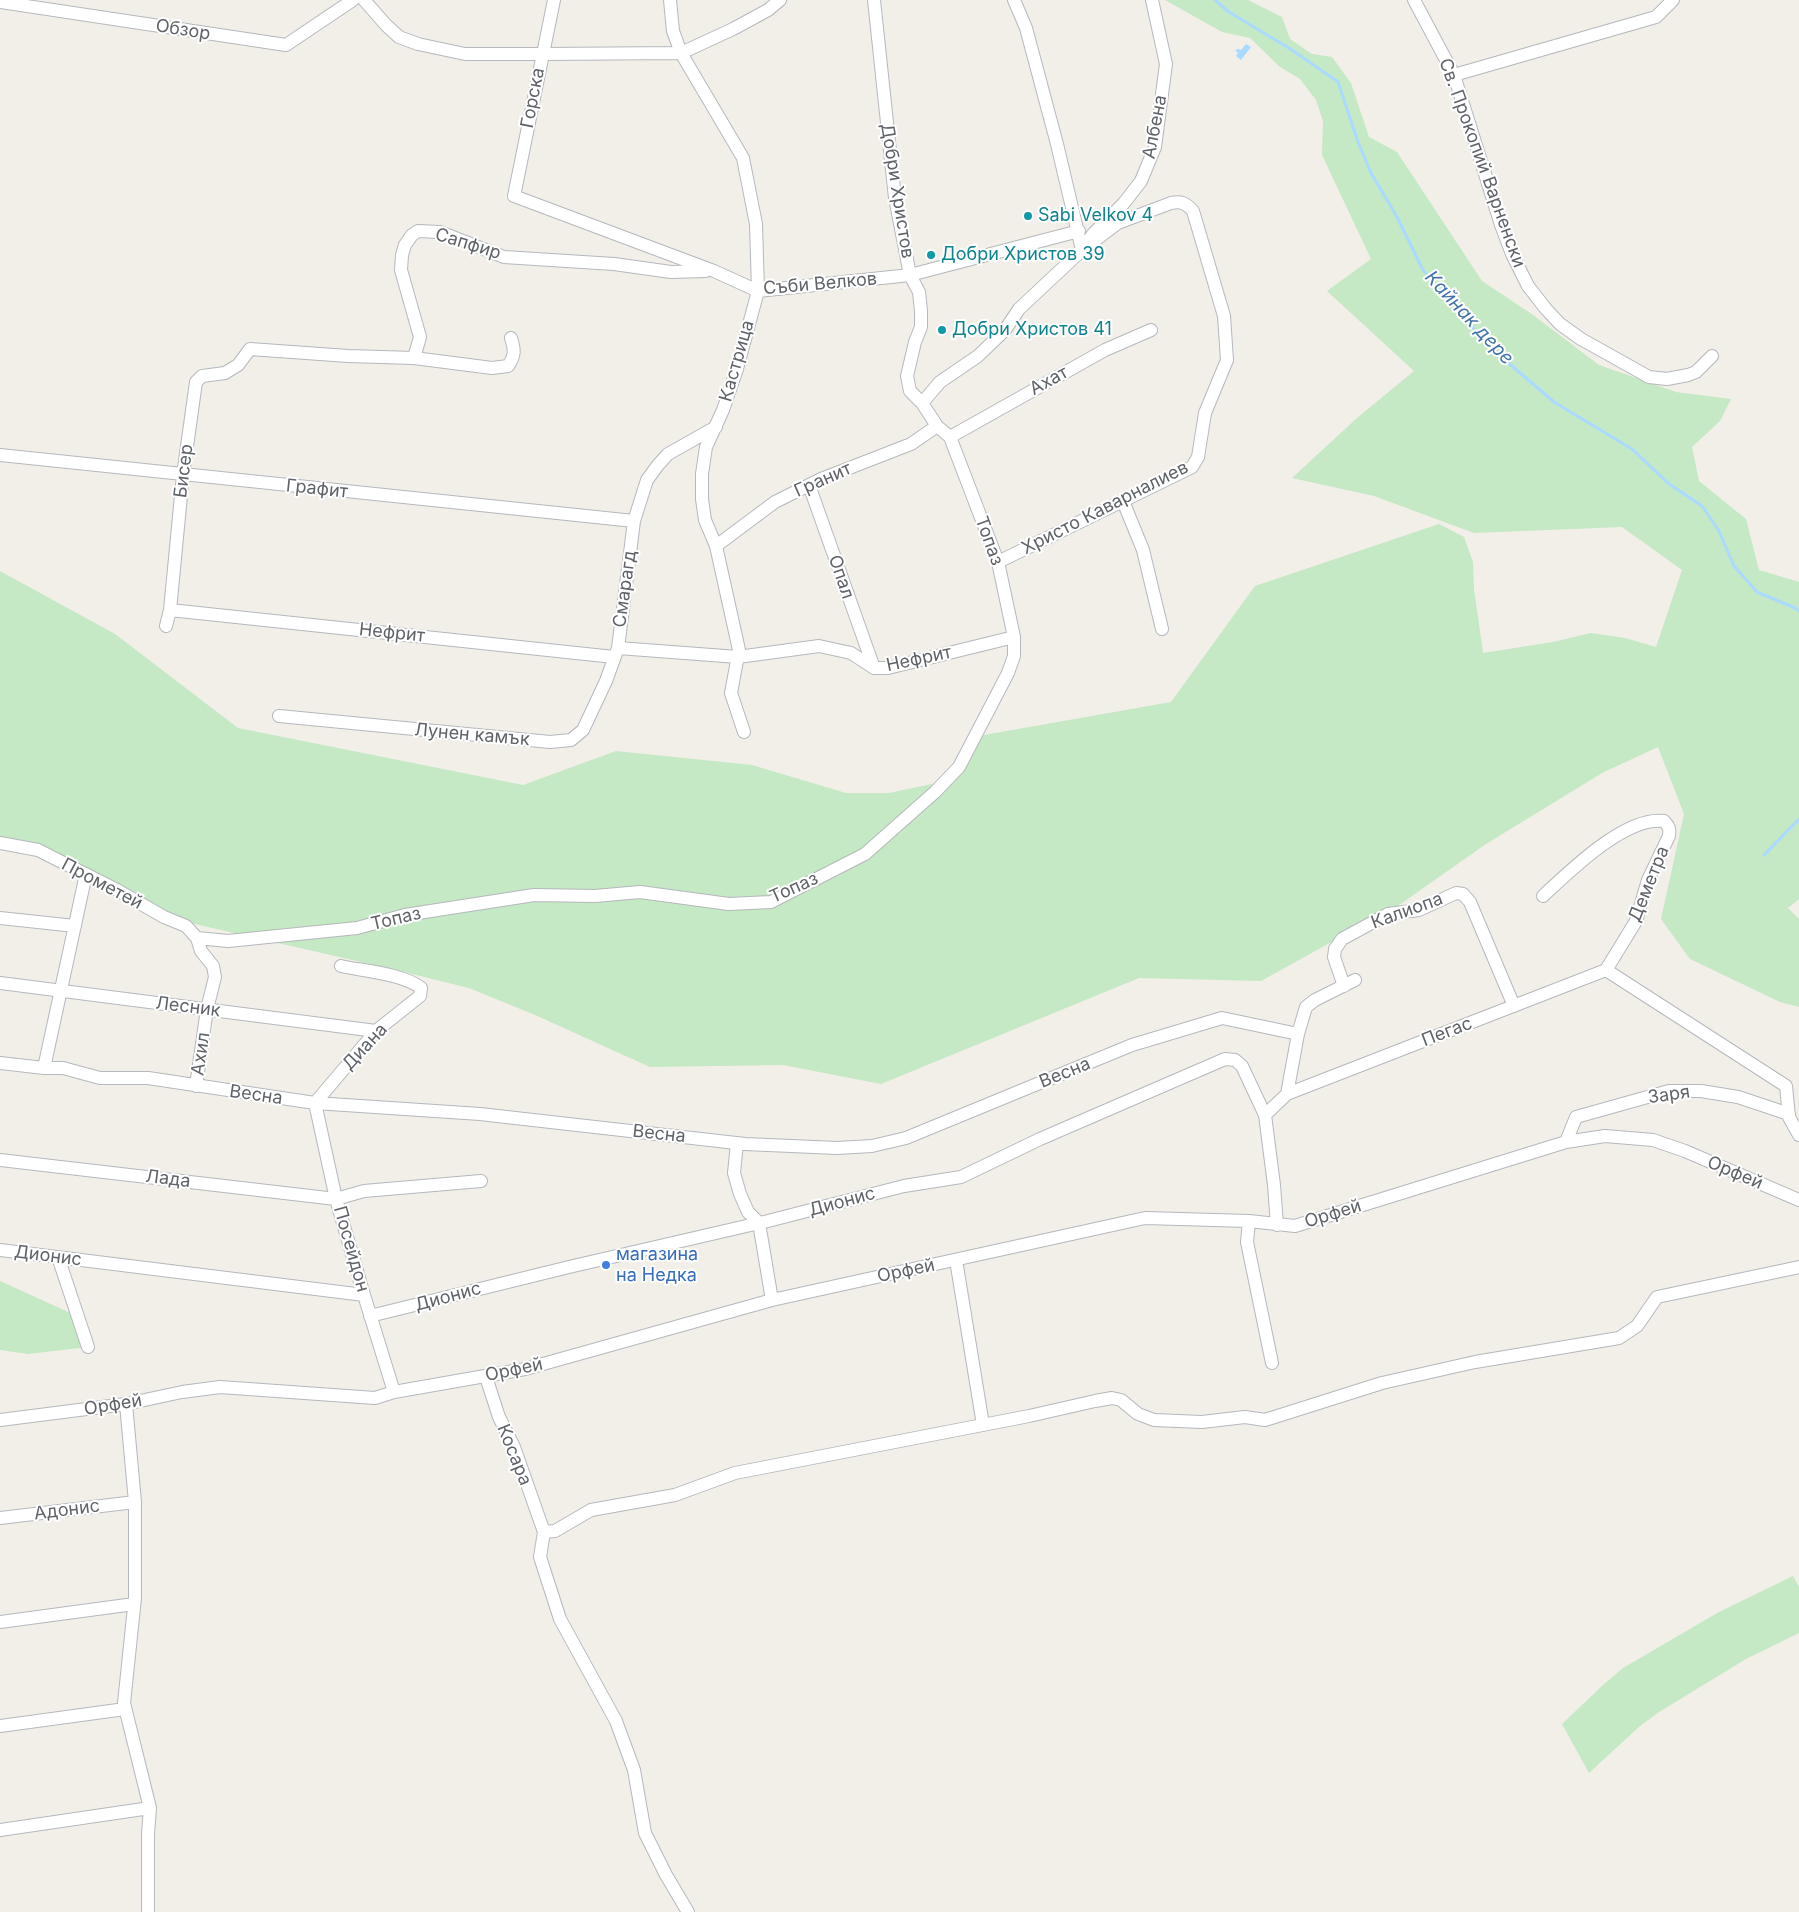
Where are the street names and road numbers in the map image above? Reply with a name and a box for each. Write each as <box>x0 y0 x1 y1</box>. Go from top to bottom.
street label: Обзор <box>154 15 212 45</box>
street label: Св. Прокопий Варненски <box>1434 55 1530 271</box>
street label: Горска <box>517 66 549 130</box>
street label: Албена <box>1138 93 1172 161</box>
street label: Добри Христов <box>876 122 918 260</box>
street label: Сапфир <box>432 224 504 264</box>
street label: Съби Велков <box>762 268 878 300</box>
street label: Кастрица <box>715 318 759 404</box>
street label: Ахат <box>1026 362 1072 400</box>
street label: Бисер <box>170 443 198 499</box>
street label: Христо Каварналиев <box>1018 457 1192 559</box>
street label: Гранит <box>791 458 855 502</box>
street label: Графит <box>285 475 349 503</box>
street label: Топаз <box>970 514 1008 568</box>
street label: Смарагд <box>609 549 641 629</box>
street label: Опал <box>823 552 859 602</box>
street label: Нефрит <box>358 619 426 647</box>
street label: Нефрит <box>884 642 954 676</box>
street label: Лунен камък <box>413 719 531 751</box>
street label: Деметра <box>1624 843 1674 925</box>
street label: Прометей <box>58 854 146 914</box>
street label: Топаз <box>766 868 822 908</box>
street label: Калиопа <box>1368 888 1446 934</box>
street label: Топаз <box>369 903 423 935</box>
street label: Лесник <box>154 992 222 1022</box>
street label: Пегас <box>1419 1013 1475 1051</box>
street label: Диана <box>338 1019 392 1075</box>
street label: Ахил <box>187 1031 215 1077</box>
street label: Весна <box>1036 1053 1094 1093</box>
street label: Весна <box>228 1081 284 1109</box>
street label: Заря <box>1647 1081 1691 1109</box>
street label: Весна <box>631 1120 687 1148</box>
street label: Орфей <box>1704 1152 1766 1194</box>
street label: Лада <box>144 1166 192 1192</box>
street label: Дионис <box>806 1183 878 1221</box>
street label: Орфей <box>1302 1195 1364 1233</box>
street label: Посейдон <box>328 1204 374 1294</box>
street label: Дионис <box>13 1241 83 1271</box>
street label: Орфей <box>875 1254 937 1288</box>
street label: Дионис <box>412 1278 484 1316</box>
street label: Орфей <box>483 1353 545 1387</box>
street label: Орфей <box>82 1390 144 1420</box>
street label: Косара <box>492 1421 536 1489</box>
street label: Адонис <box>33 1495 101 1525</box>

